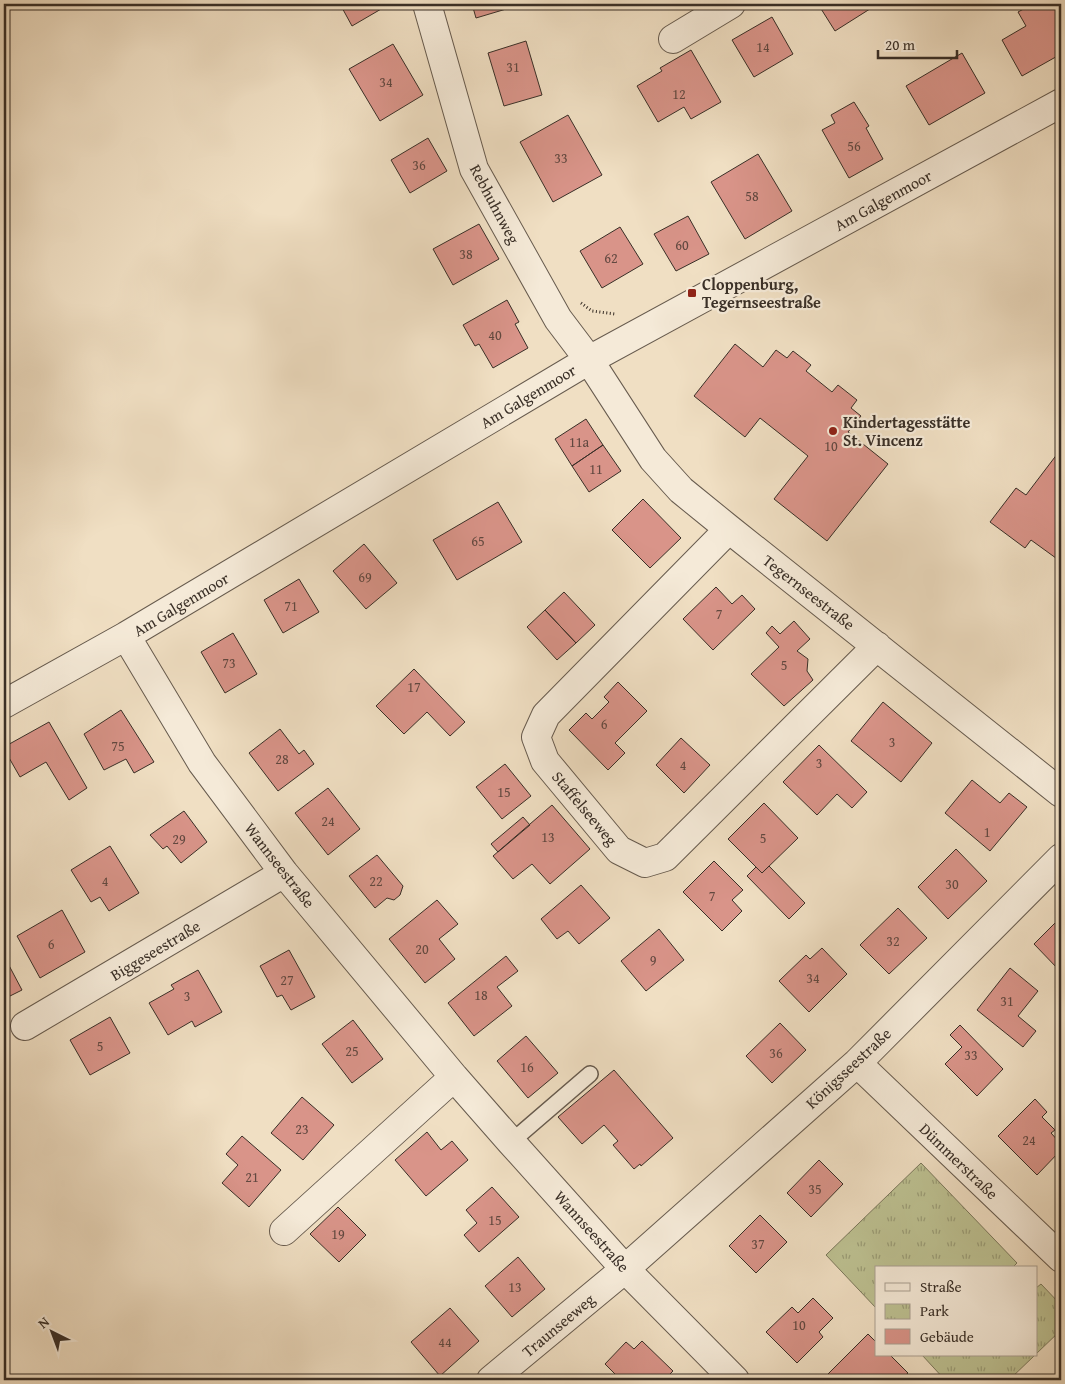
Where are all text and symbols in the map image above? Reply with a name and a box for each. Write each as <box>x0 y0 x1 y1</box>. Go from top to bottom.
scale bar <box>878 28 956 60</box>
text: 20 m <box>885 34 916 55</box>
house number: 14 <box>756 37 770 57</box>
house number: 31 <box>506 57 520 77</box>
house number: 34 <box>379 72 393 92</box>
house number: 12 <box>672 84 686 104</box>
house number: 56 <box>847 136 861 156</box>
house number: 33 <box>554 148 568 168</box>
house number: 36 <box>412 155 426 175</box>
street label: Rebhuhnweg <box>464 160 526 248</box>
street label: Am Galgenmoor <box>830 163 936 237</box>
house number: 58 <box>745 186 759 206</box>
house number: 60 <box>675 235 689 255</box>
house number: 38 <box>459 244 473 264</box>
house number: 62 <box>604 248 618 268</box>
place label: Cloppenburg, Tegernseestraße <box>702 272 821 314</box>
marker: Cloppenburg, Tegernseestraße <box>686 287 698 299</box>
house number: 40 <box>488 325 502 345</box>
street label: Am Galgenmoor <box>475 358 581 434</box>
place label: Kindertagesstätte St. Vincenz <box>843 410 971 452</box>
marker: Kindertagesstätte St. Vincenz <box>827 425 839 437</box>
house number: 11a <box>569 432 589 452</box>
house number: 10 <box>824 436 838 456</box>
house number: 11 <box>589 459 603 479</box>
house number: 65 <box>471 531 485 551</box>
street label: Tegernseestraße <box>758 548 860 636</box>
street label: Am Galgenmoor <box>128 566 234 642</box>
house number: 69 <box>358 567 372 587</box>
house number: 71 <box>284 596 298 616</box>
house number: 7 <box>716 604 723 624</box>
house number: 73 <box>222 653 236 673</box>
house number: 5 <box>781 655 787 675</box>
house number: 17 <box>407 677 421 697</box>
house number: 6 <box>601 714 608 734</box>
house number: 3 <box>889 732 895 752</box>
house number: 75 <box>111 736 125 756</box>
house number: 28 <box>275 749 289 769</box>
house number: 3 <box>816 753 822 773</box>
house number: 4 <box>680 755 687 775</box>
street label: Staffelseeweg <box>547 765 624 851</box>
house number: 15 <box>497 782 511 802</box>
house number: 24 <box>321 811 335 831</box>
street label: Wannseestraße <box>239 817 321 913</box>
house number: 1 <box>984 822 990 842</box>
house number: 13 <box>541 827 555 847</box>
house number: 5 <box>760 828 766 848</box>
house number: 29 <box>172 829 186 849</box>
house number: 4 <box>102 871 109 891</box>
house number: 22 <box>369 871 383 891</box>
house number: 30 <box>945 874 959 894</box>
house number: 7 <box>709 886 716 906</box>
street label: Biggeseestraße <box>105 914 205 986</box>
house number: 32 <box>886 931 900 951</box>
house number: 6 <box>48 934 55 954</box>
house number: 20 <box>415 939 429 959</box>
house number: 9 <box>650 950 657 970</box>
house number: 34 <box>806 968 820 988</box>
house number: 27 <box>280 970 294 990</box>
house number: 18 <box>474 985 488 1005</box>
house number: 3 <box>184 986 190 1006</box>
house number: 31 <box>1000 991 1014 1011</box>
street label: Königsseestraße <box>800 1022 896 1114</box>
house number: 5 <box>97 1036 103 1056</box>
house number: 25 <box>345 1041 359 1061</box>
house number: 36 <box>769 1043 783 1063</box>
house number: 33 <box>964 1045 978 1065</box>
house number: 16 <box>520 1057 534 1077</box>
street label: Dümmerstraße <box>914 1117 1004 1205</box>
house number: 23 <box>295 1119 309 1139</box>
house number: 24 <box>1022 1130 1036 1150</box>
house number: 21 <box>245 1167 259 1187</box>
house number: 35 <box>808 1179 822 1199</box>
street label: Wannseestraße <box>549 1185 635 1277</box>
house number: 15 <box>488 1210 502 1230</box>
house number: 19 <box>331 1224 345 1244</box>
house number: 37 <box>751 1234 765 1254</box>
legend <box>875 1266 1038 1356</box>
text: Straße <box>920 1276 962 1297</box>
house number: 13 <box>508 1277 522 1297</box>
street label: Traunseeweg <box>516 1287 600 1363</box>
text: Park <box>920 1300 949 1321</box>
north arrow <box>28 1306 78 1356</box>
text: N <box>33 1311 54 1333</box>
house number: 10 <box>792 1315 806 1335</box>
text: Gebäude <box>920 1326 974 1347</box>
house number: 44 <box>438 1332 452 1352</box>

